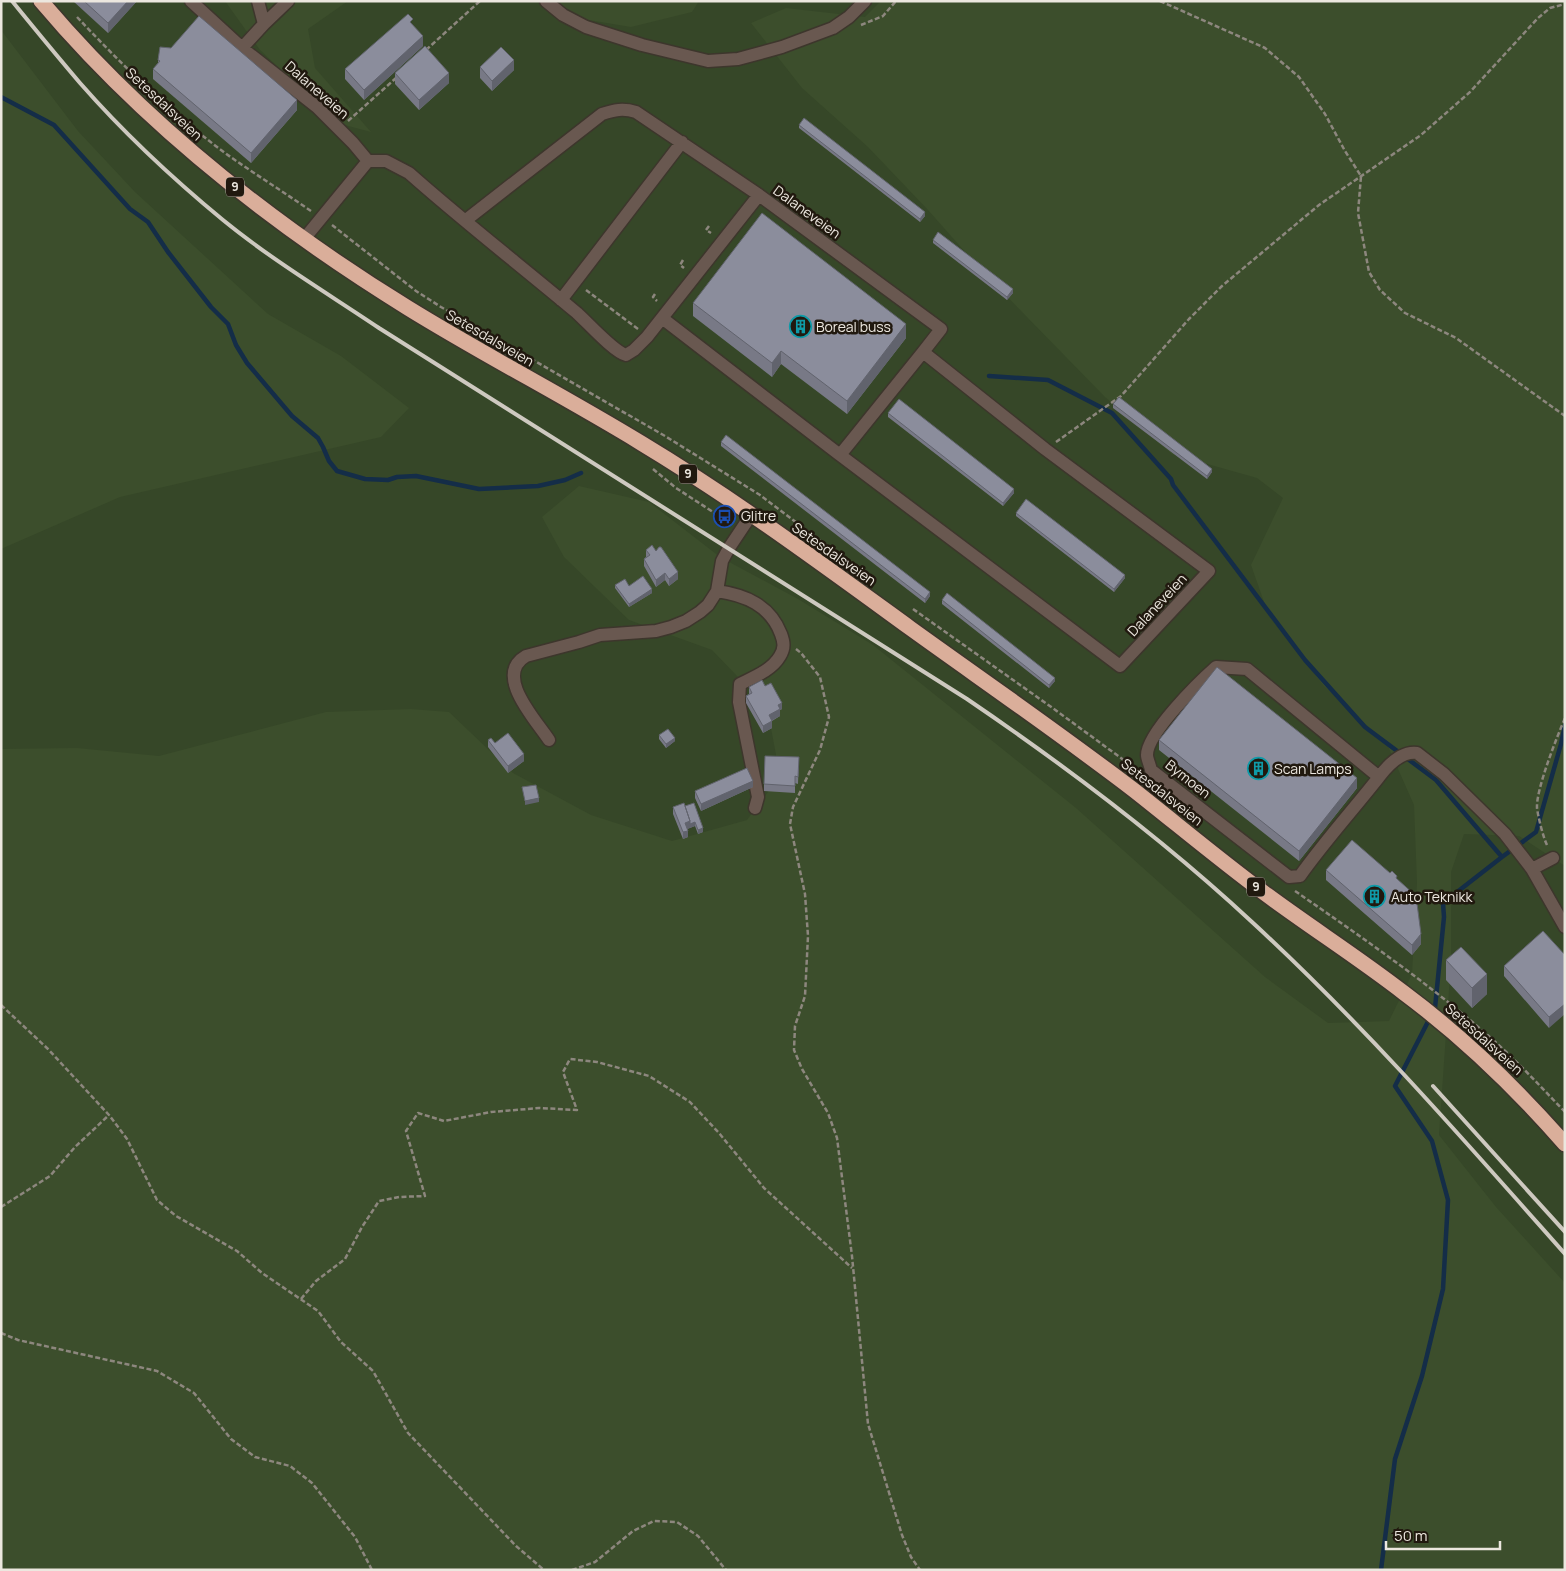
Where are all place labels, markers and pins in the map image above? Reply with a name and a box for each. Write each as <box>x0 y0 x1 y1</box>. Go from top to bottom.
building icon: Boreal buss <box>788 315 812 339</box>
place label: Boreal buss <box>816 317 891 336</box>
bus stop icon: Glitre <box>713 504 737 528</box>
place label: Glitre <box>741 506 776 525</box>
building icon: Scan Lamps <box>1246 757 1270 781</box>
place label: Scan Lamps <box>1274 759 1352 778</box>
building icon: Auto Teknikk <box>1363 885 1387 909</box>
place label: Auto Teknikk <box>1391 887 1473 906</box>

